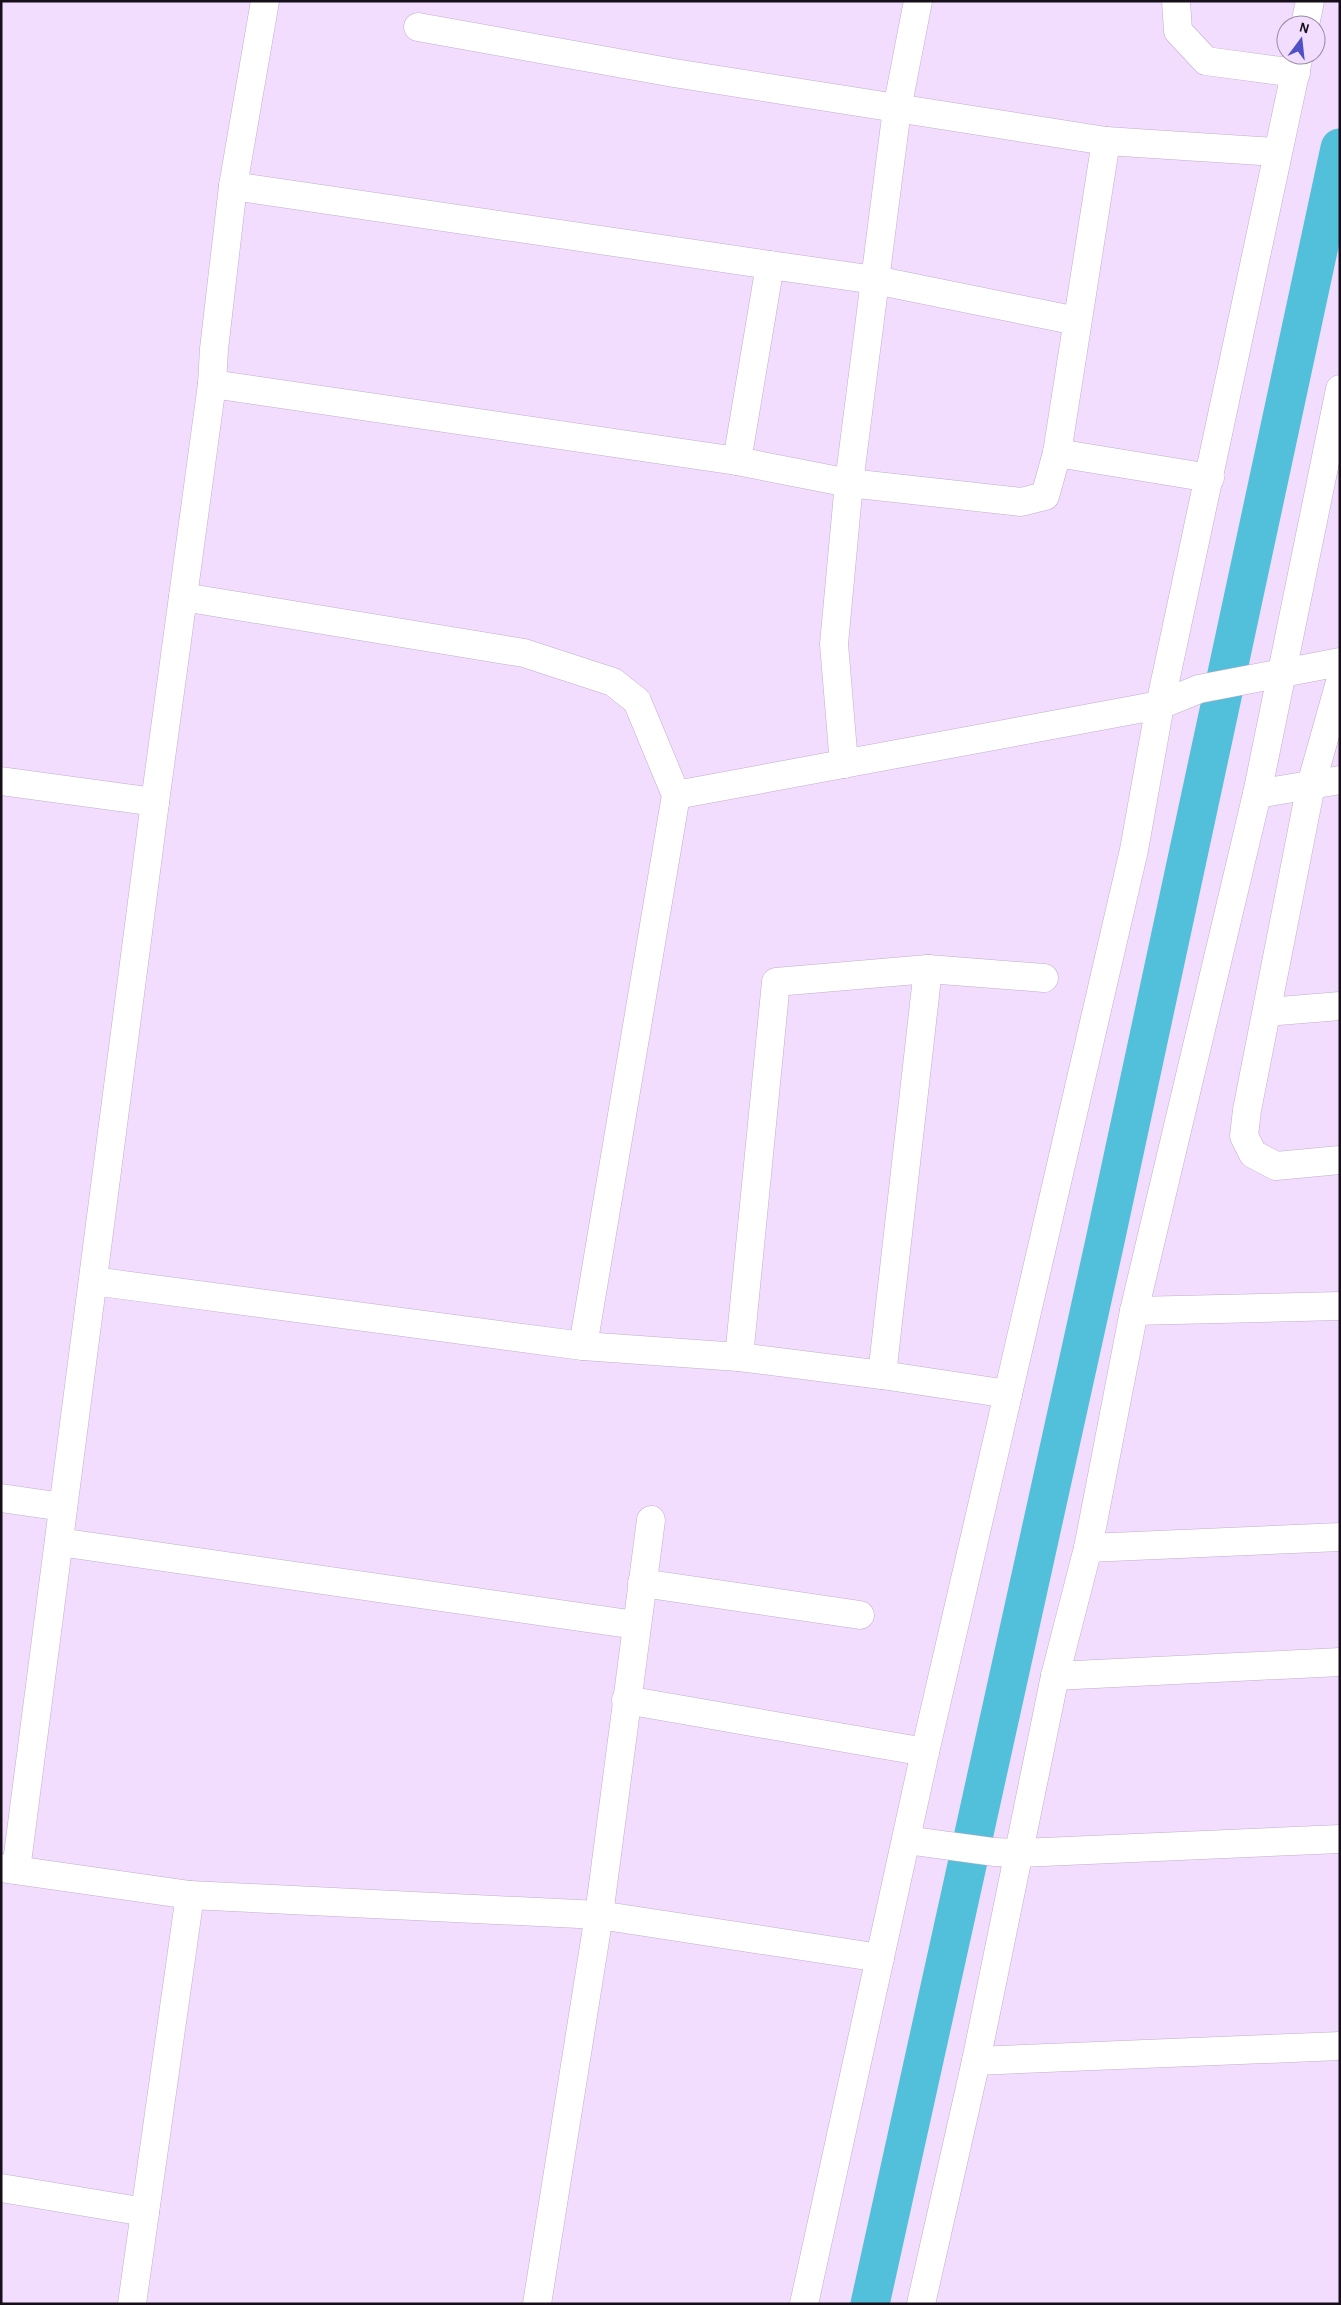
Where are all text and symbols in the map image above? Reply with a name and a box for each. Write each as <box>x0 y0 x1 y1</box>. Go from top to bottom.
north arrow <box>1276 15 1326 65</box>
text: N <box>1298 20 1311 36</box>

